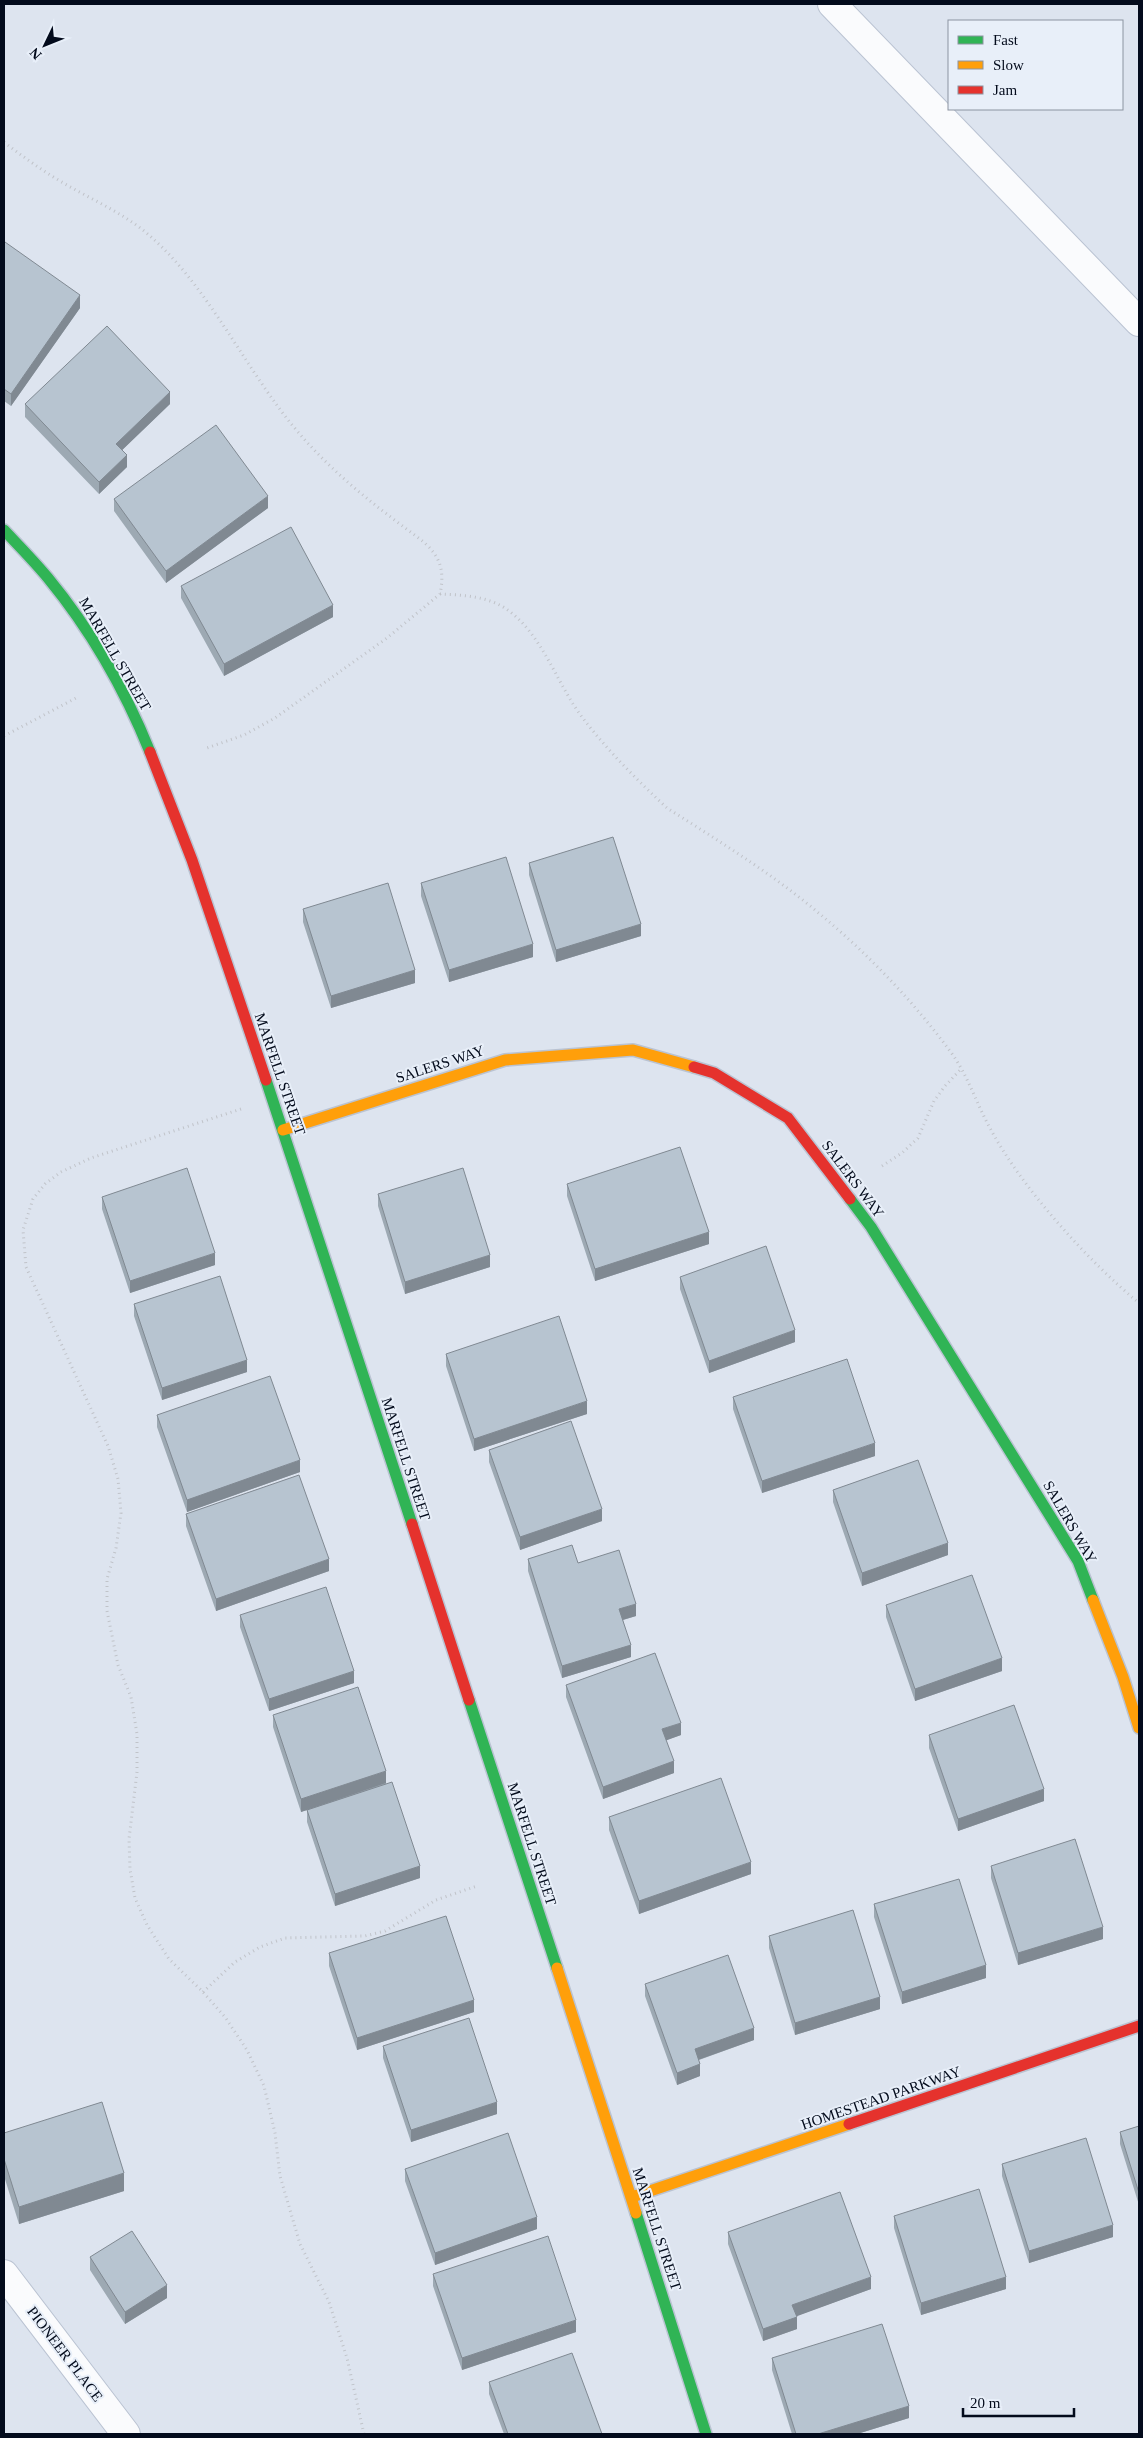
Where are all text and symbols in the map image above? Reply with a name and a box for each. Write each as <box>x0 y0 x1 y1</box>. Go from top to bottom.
north arrow <box>20 20 70 70</box>
legend <box>948 20 1123 110</box>
text: Fast <box>993 32 1019 48</box>
text: N <box>27 45 45 62</box>
text: Slow <box>993 57 1024 73</box>
text: Jam <box>993 82 1017 98</box>
street label: MARFELL STREET <box>76 594 154 714</box>
street label: MARFELL STREET <box>252 1011 308 1137</box>
street label: SALERS WAY <box>394 1042 486 1086</box>
street label: SALERS WAY <box>819 1137 887 1221</box>
street label: MARFELL STREET <box>379 1396 433 1522</box>
street label: SALERS WAY <box>1040 1478 1100 1566</box>
street label: MARFELL STREET <box>505 1781 559 1907</box>
street label: HOMESTEAD PARKWAY <box>799 2063 963 2133</box>
street label: MARFELL STREET <box>630 2166 684 2292</box>
street label: PIONEER PLACE <box>24 2303 106 2405</box>
scale bar <box>963 2386 1074 2418</box>
text: 20 m <box>970 2395 1001 2411</box>

